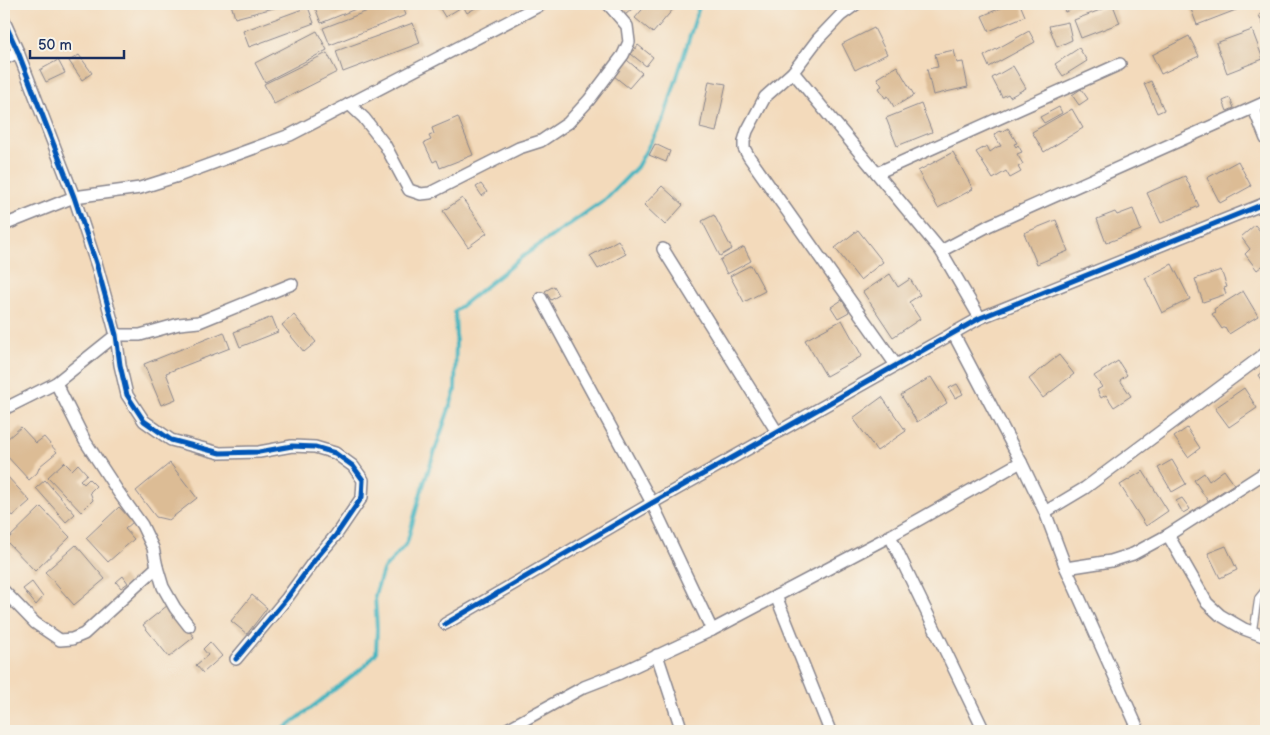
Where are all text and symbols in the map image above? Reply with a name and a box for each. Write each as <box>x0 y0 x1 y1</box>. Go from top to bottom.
scale bar <box>30 28 124 60</box>
text: 50 m <box>38 36 72 55</box>

